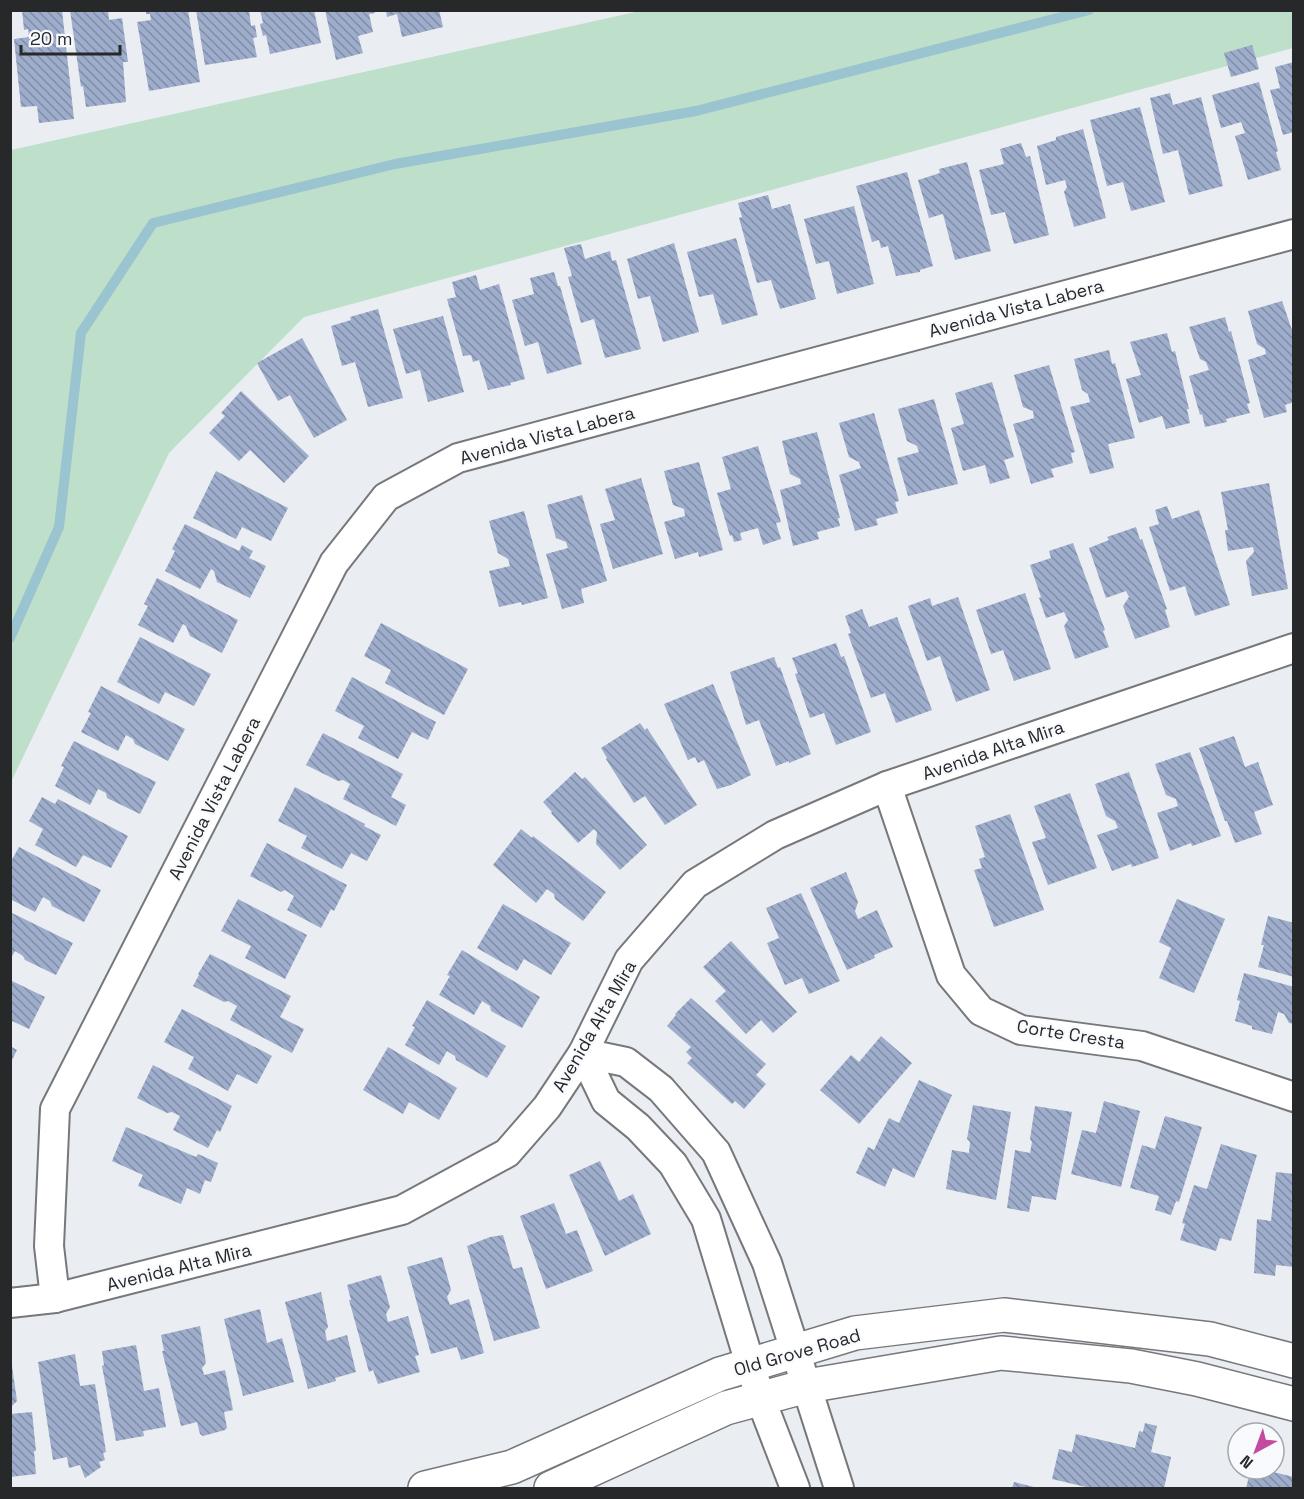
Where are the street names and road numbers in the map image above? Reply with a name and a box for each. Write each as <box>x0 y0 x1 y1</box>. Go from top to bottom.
street label: Avenida Vista Labera <box>926 274 1106 342</box>
street label: Avenida Vista Labera <box>457 401 637 469</box>
street label: Avenida Vista Labera <box>163 713 265 883</box>
street label: Avenida Alta Mira <box>919 715 1067 785</box>
street label: Avenida Alta Mira <box>547 956 641 1096</box>
street label: Corte Cresta <box>1015 1014 1127 1054</box>
street label: Avenida Alta Mira <box>104 1238 254 1296</box>
street label: Old Grove Road <box>731 1323 863 1381</box>

